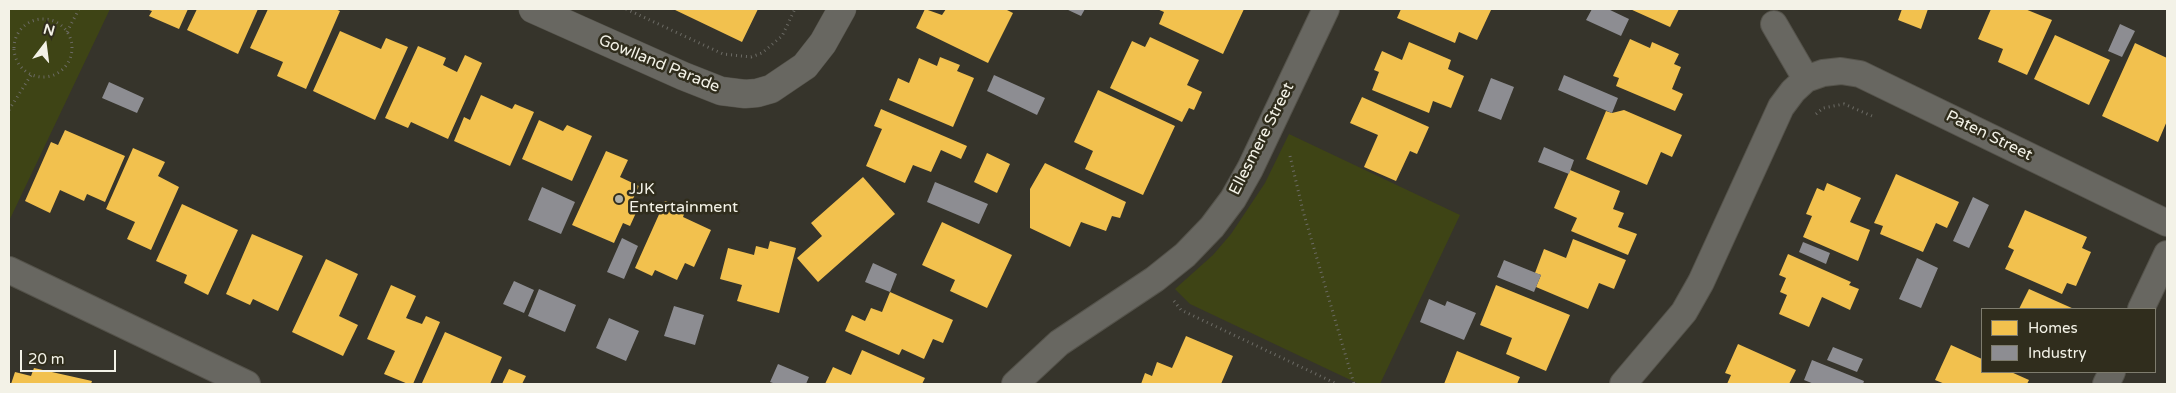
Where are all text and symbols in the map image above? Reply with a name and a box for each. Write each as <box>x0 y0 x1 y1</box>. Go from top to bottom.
north arrow <box>20 20 70 70</box>
text: N <box>41 20 57 40</box>
street label: Gowlland Parade <box>596 31 722 97</box>
street label: Ellesmere Street <box>1225 80 1299 198</box>
street label: Paten Street <box>1943 107 2035 165</box>
place label: JJK Entertainment <box>629 180 738 218</box>
marker: JJK Entertainment <box>613 193 625 205</box>
legend <box>1981 308 2156 373</box>
text: Homes <box>2028 319 2078 337</box>
scale bar <box>22 340 119 372</box>
text: Industry <box>2028 344 2087 362</box>
text: 20 m <box>28 350 65 368</box>

